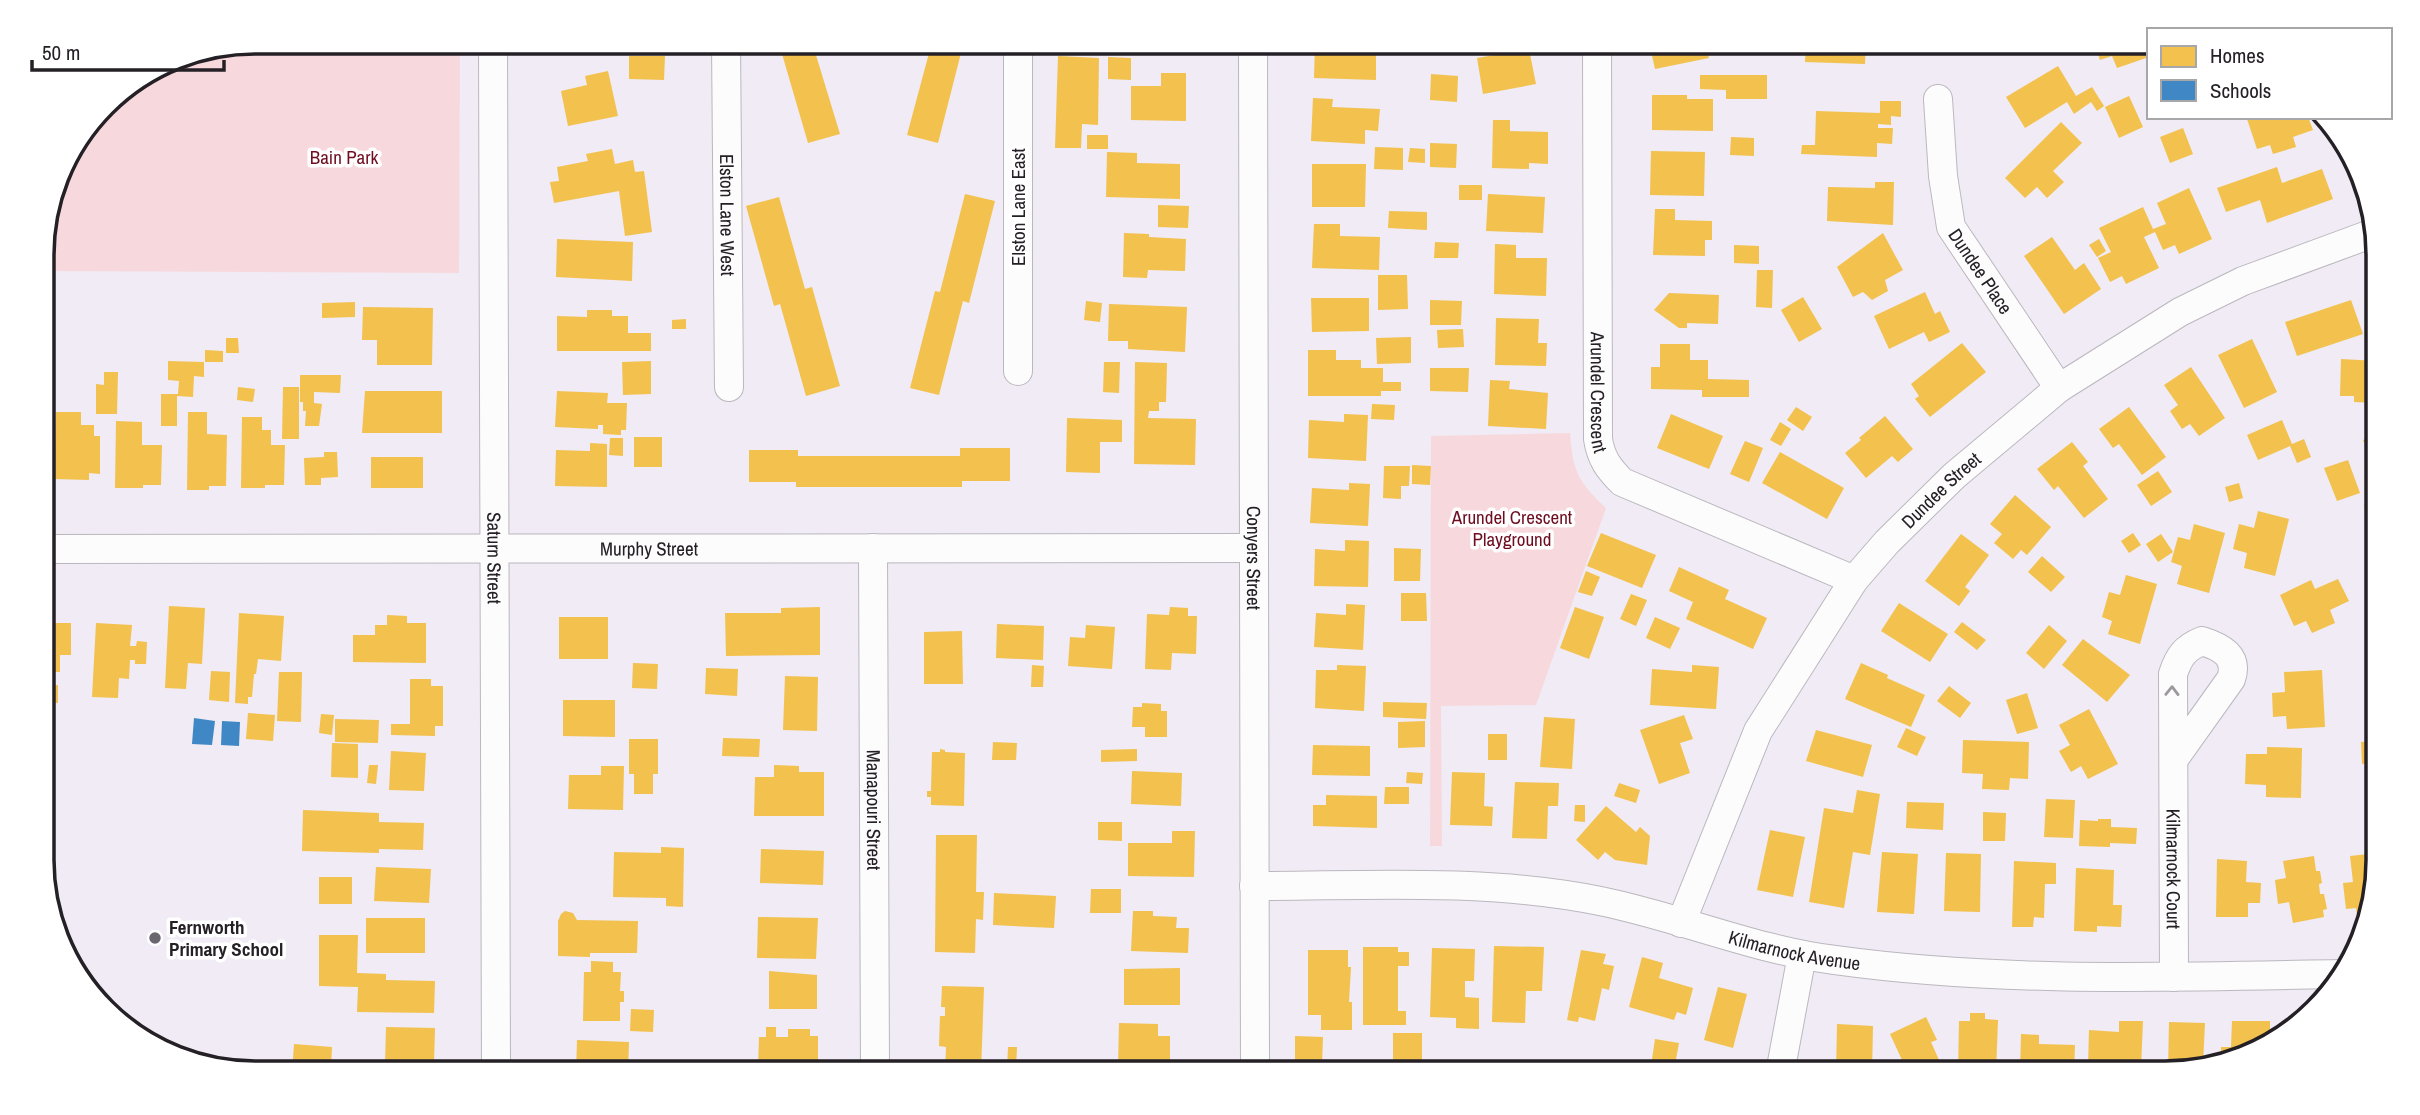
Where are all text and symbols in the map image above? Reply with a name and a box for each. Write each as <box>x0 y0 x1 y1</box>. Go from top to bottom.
scale bar <box>32 28 224 72</box>
legend <box>2147 28 2392 119</box>
text: 50 m <box>42 38 80 67</box>
text: Homes <box>2210 41 2265 70</box>
text: Schools <box>2210 76 2271 105</box>
park label: Bain Park <box>310 144 378 170</box>
street label: Elston Lane East <box>1005 147 1031 266</box>
street label: Elston Lane West <box>714 154 741 277</box>
street label: Dundee Place <box>1943 223 2019 319</box>
street label: Arundel Crescent <box>1585 331 1614 456</box>
street label: Dundee Street <box>1895 446 1987 534</box>
park label: Arundel Crescent Playground <box>1451 504 1573 552</box>
street label: Conyers Street <box>1241 506 1267 611</box>
street label: Saturn Street <box>481 512 508 605</box>
street label: Murphy Street <box>600 535 699 562</box>
one-way arrow <box>2165 685 2180 696</box>
street label: Manapouri Street <box>861 750 887 871</box>
street label: Kilmarnock Court <box>2160 809 2187 930</box>
place label: Fernworth Primary School <box>169 914 283 962</box>
street label: Kilmarnock Avenue <box>1726 924 1862 976</box>
marker: Fernworth Primary School <box>147 930 163 946</box>

